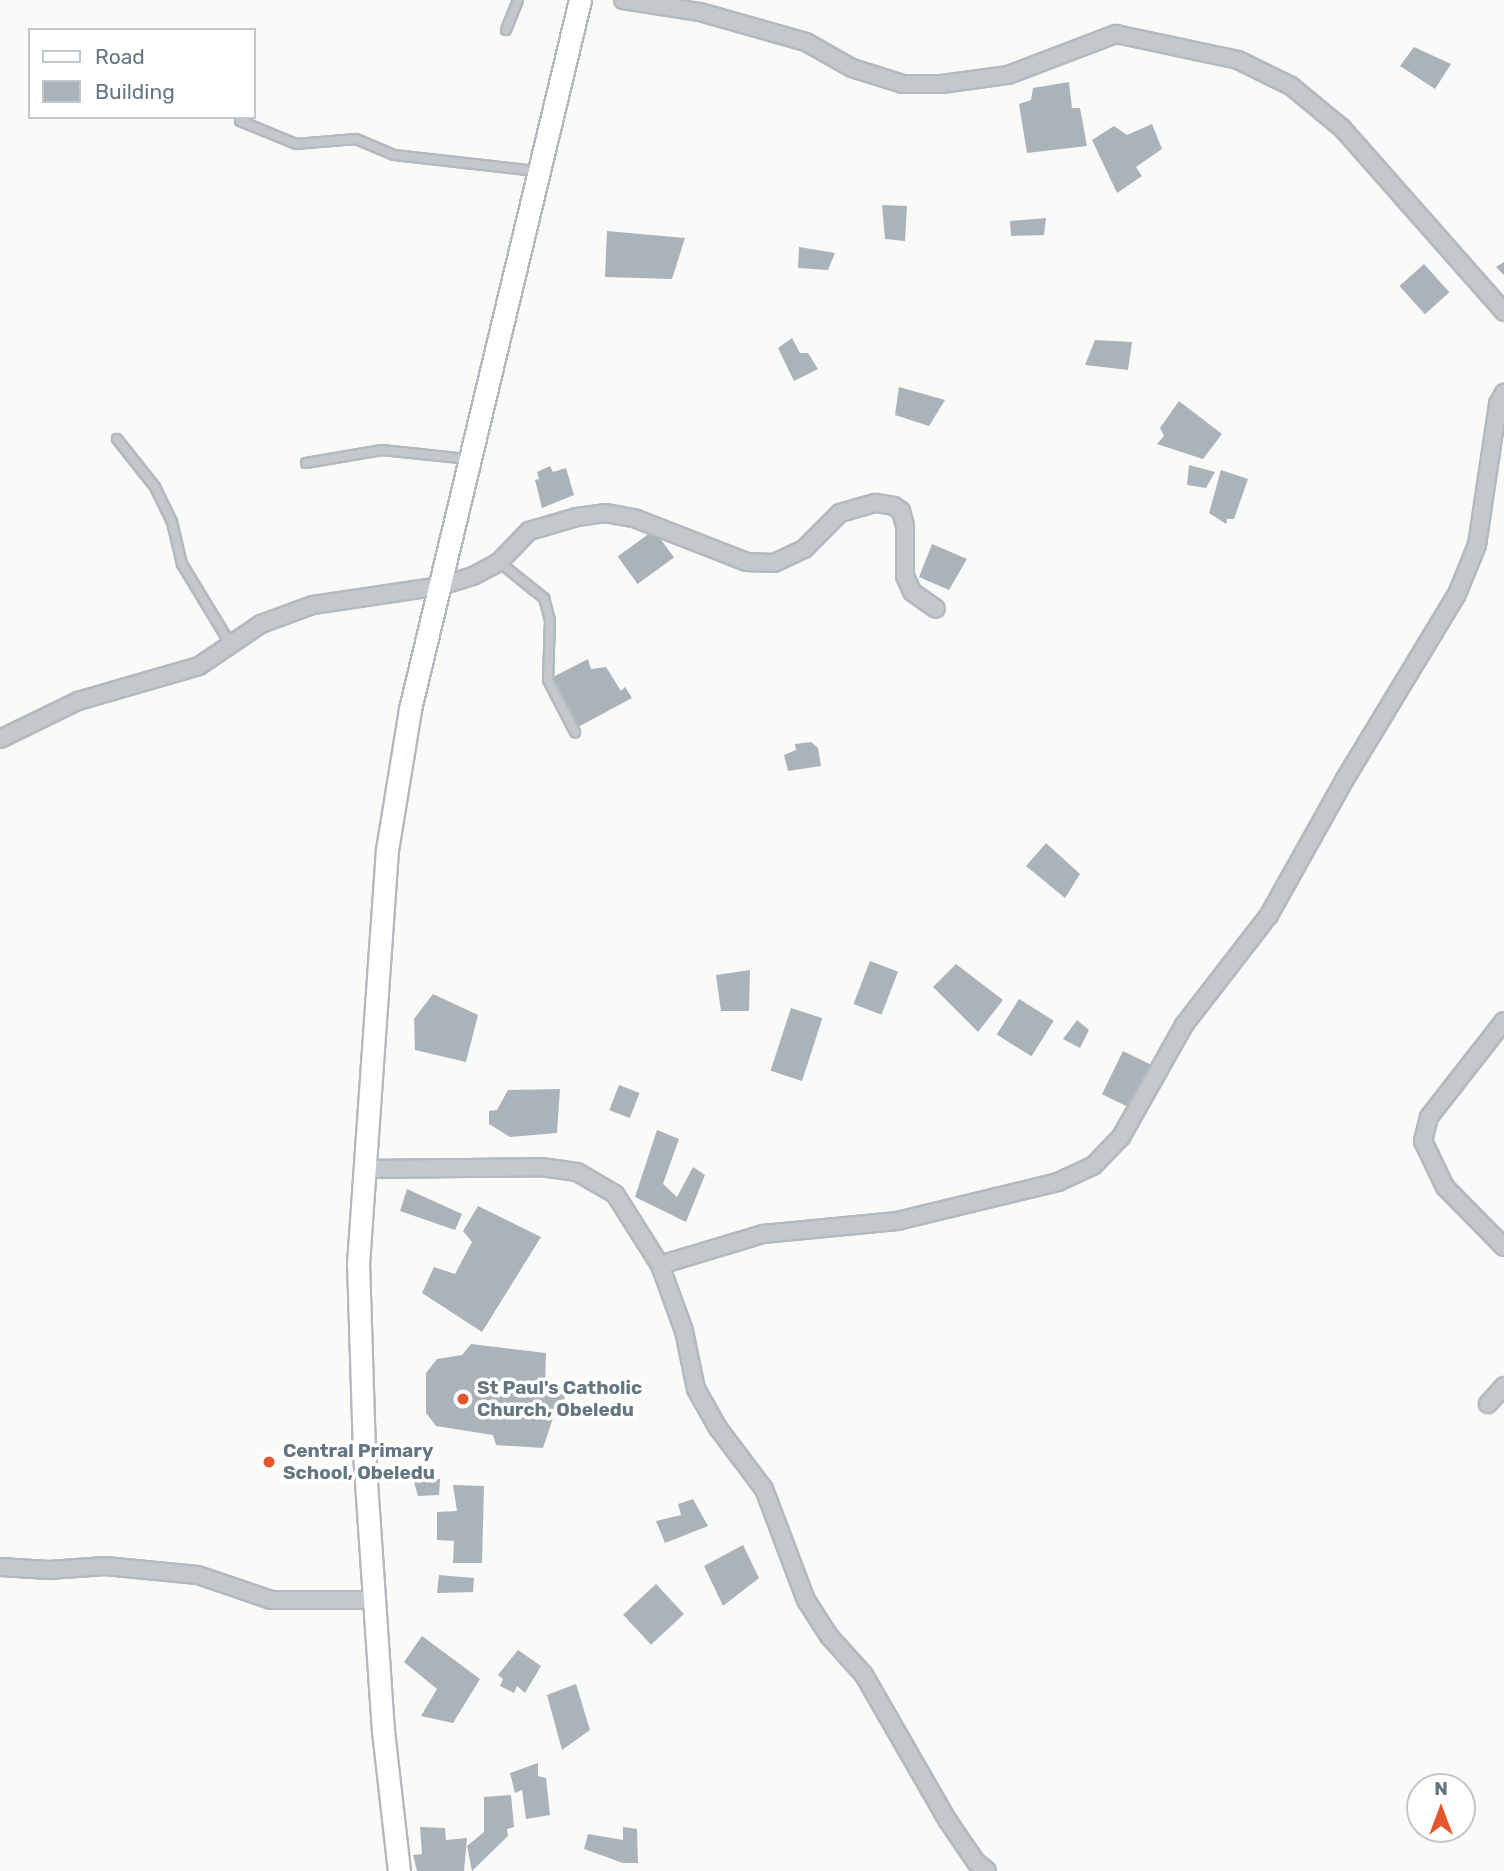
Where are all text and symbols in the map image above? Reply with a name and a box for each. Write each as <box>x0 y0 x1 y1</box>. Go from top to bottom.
legend <box>28 28 256 119</box>
text: Road <box>95 44 145 69</box>
text: Building <box>95 79 175 104</box>
place label: St Paul's Catholic Church, Obeledu <box>477 1377 642 1421</box>
marker: St Paul's Catholic Church, Obeledu <box>455 1391 471 1407</box>
place label: Central Primary School, Obeledu <box>283 1440 435 1484</box>
marker: Central Primary School, Obeledu <box>261 1454 277 1470</box>
north arrow <box>1406 1773 1476 1843</box>
text: N <box>1434 1777 1448 1800</box>

